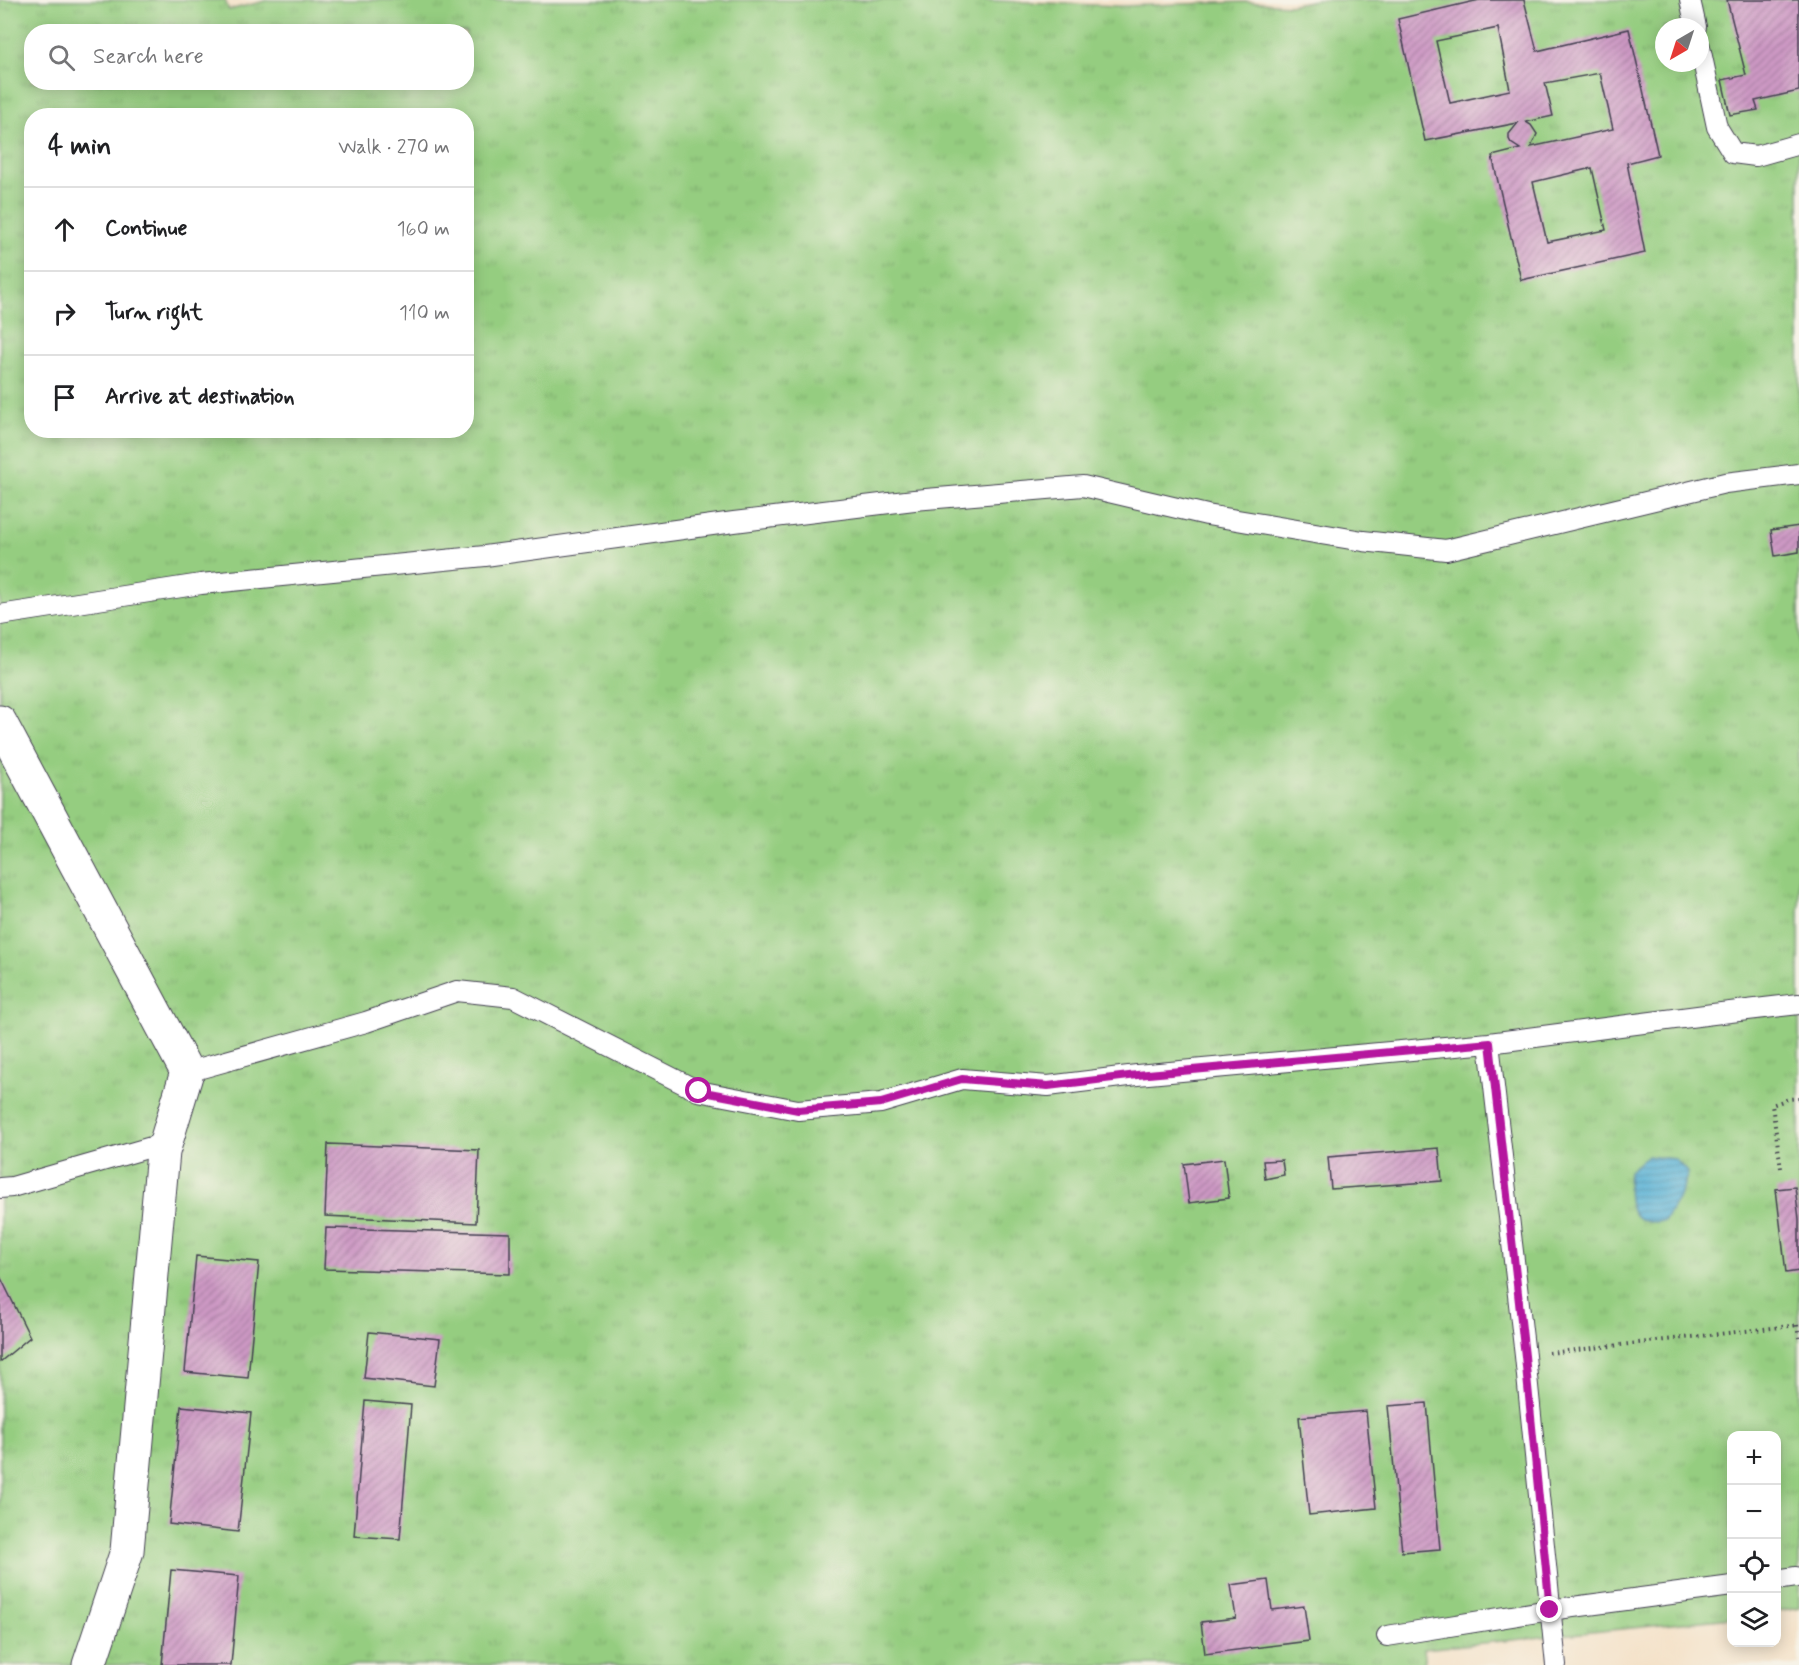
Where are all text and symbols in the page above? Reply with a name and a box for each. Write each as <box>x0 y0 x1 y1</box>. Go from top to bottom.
north arrow <box>1655 18 1709 72</box>
search box <box>24 24 474 90</box>
icon: search <box>45 41 78 74</box>
text: Search here <box>93 43 204 71</box>
text: 4 min <box>48 130 111 164</box>
text: Walk · 270 m <box>338 134 450 161</box>
icon: ahead <box>48 213 81 246</box>
text: Continue <box>105 215 187 243</box>
text: 160 m <box>397 216 450 243</box>
icon: right <box>48 297 81 330</box>
text: Turn right <box>105 299 203 327</box>
text: 110 m <box>399 300 450 327</box>
icon: arrive <box>48 381 81 414</box>
text: Arrive at destination <box>105 383 295 411</box>
route start <box>685 1077 711 1103</box>
map controls <box>1727 1431 1781 1647</box>
button: + <box>1727 1431 1781 1485</box>
button: − <box>1727 1485 1781 1539</box>
button: locate <box>1727 1539 1781 1593</box>
button: layers <box>1727 1593 1781 1647</box>
route end <box>1536 1596 1562 1622</box>

